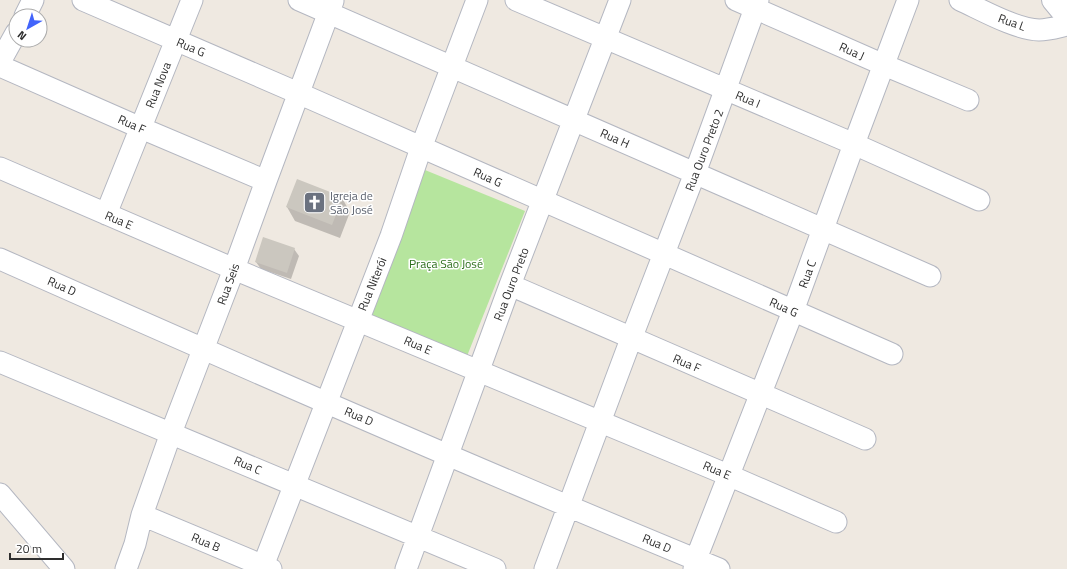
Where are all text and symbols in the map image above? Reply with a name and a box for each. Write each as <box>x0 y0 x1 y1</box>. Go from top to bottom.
north arrow <box>8 8 48 48</box>
street label: Rua L <box>996 8 1029 36</box>
text: N <box>14 27 30 44</box>
street label: Rua G <box>174 32 208 62</box>
street label: Rua J <box>836 37 868 65</box>
street label: Rua Nova <box>140 59 176 111</box>
street label: Rua I <box>733 85 763 113</box>
street label: Rua Ouro Preto 2 <box>680 106 728 194</box>
street label: Rua F <box>115 109 149 139</box>
street label: Rua H <box>597 123 633 153</box>
street label: Rua G <box>471 162 505 192</box>
place label: Igreja de São José <box>330 186 373 219</box>
church icon: Igreja de São José <box>301 189 327 215</box>
street label: Rua E <box>102 206 136 235</box>
street label: Rua Ouro Preto <box>488 244 534 324</box>
street label: Rua Niterói <box>353 254 391 314</box>
park label: Praça São José <box>409 254 483 273</box>
street label: Rua C <box>793 257 821 291</box>
street label: Rua Seis <box>212 260 244 308</box>
street label: Rua D <box>44 271 80 301</box>
street label: Rua G <box>767 292 801 322</box>
street label: Rua E <box>401 331 435 360</box>
street label: Rua F <box>670 349 704 377</box>
street label: Rua D <box>341 401 377 431</box>
street label: Rua C <box>231 451 265 480</box>
street label: Rua E <box>700 456 734 485</box>
street label: Rua B <box>189 527 223 557</box>
street label: Rua D <box>639 528 675 558</box>
scale bar <box>10 535 63 561</box>
text: 20 m <box>16 539 42 558</box>

